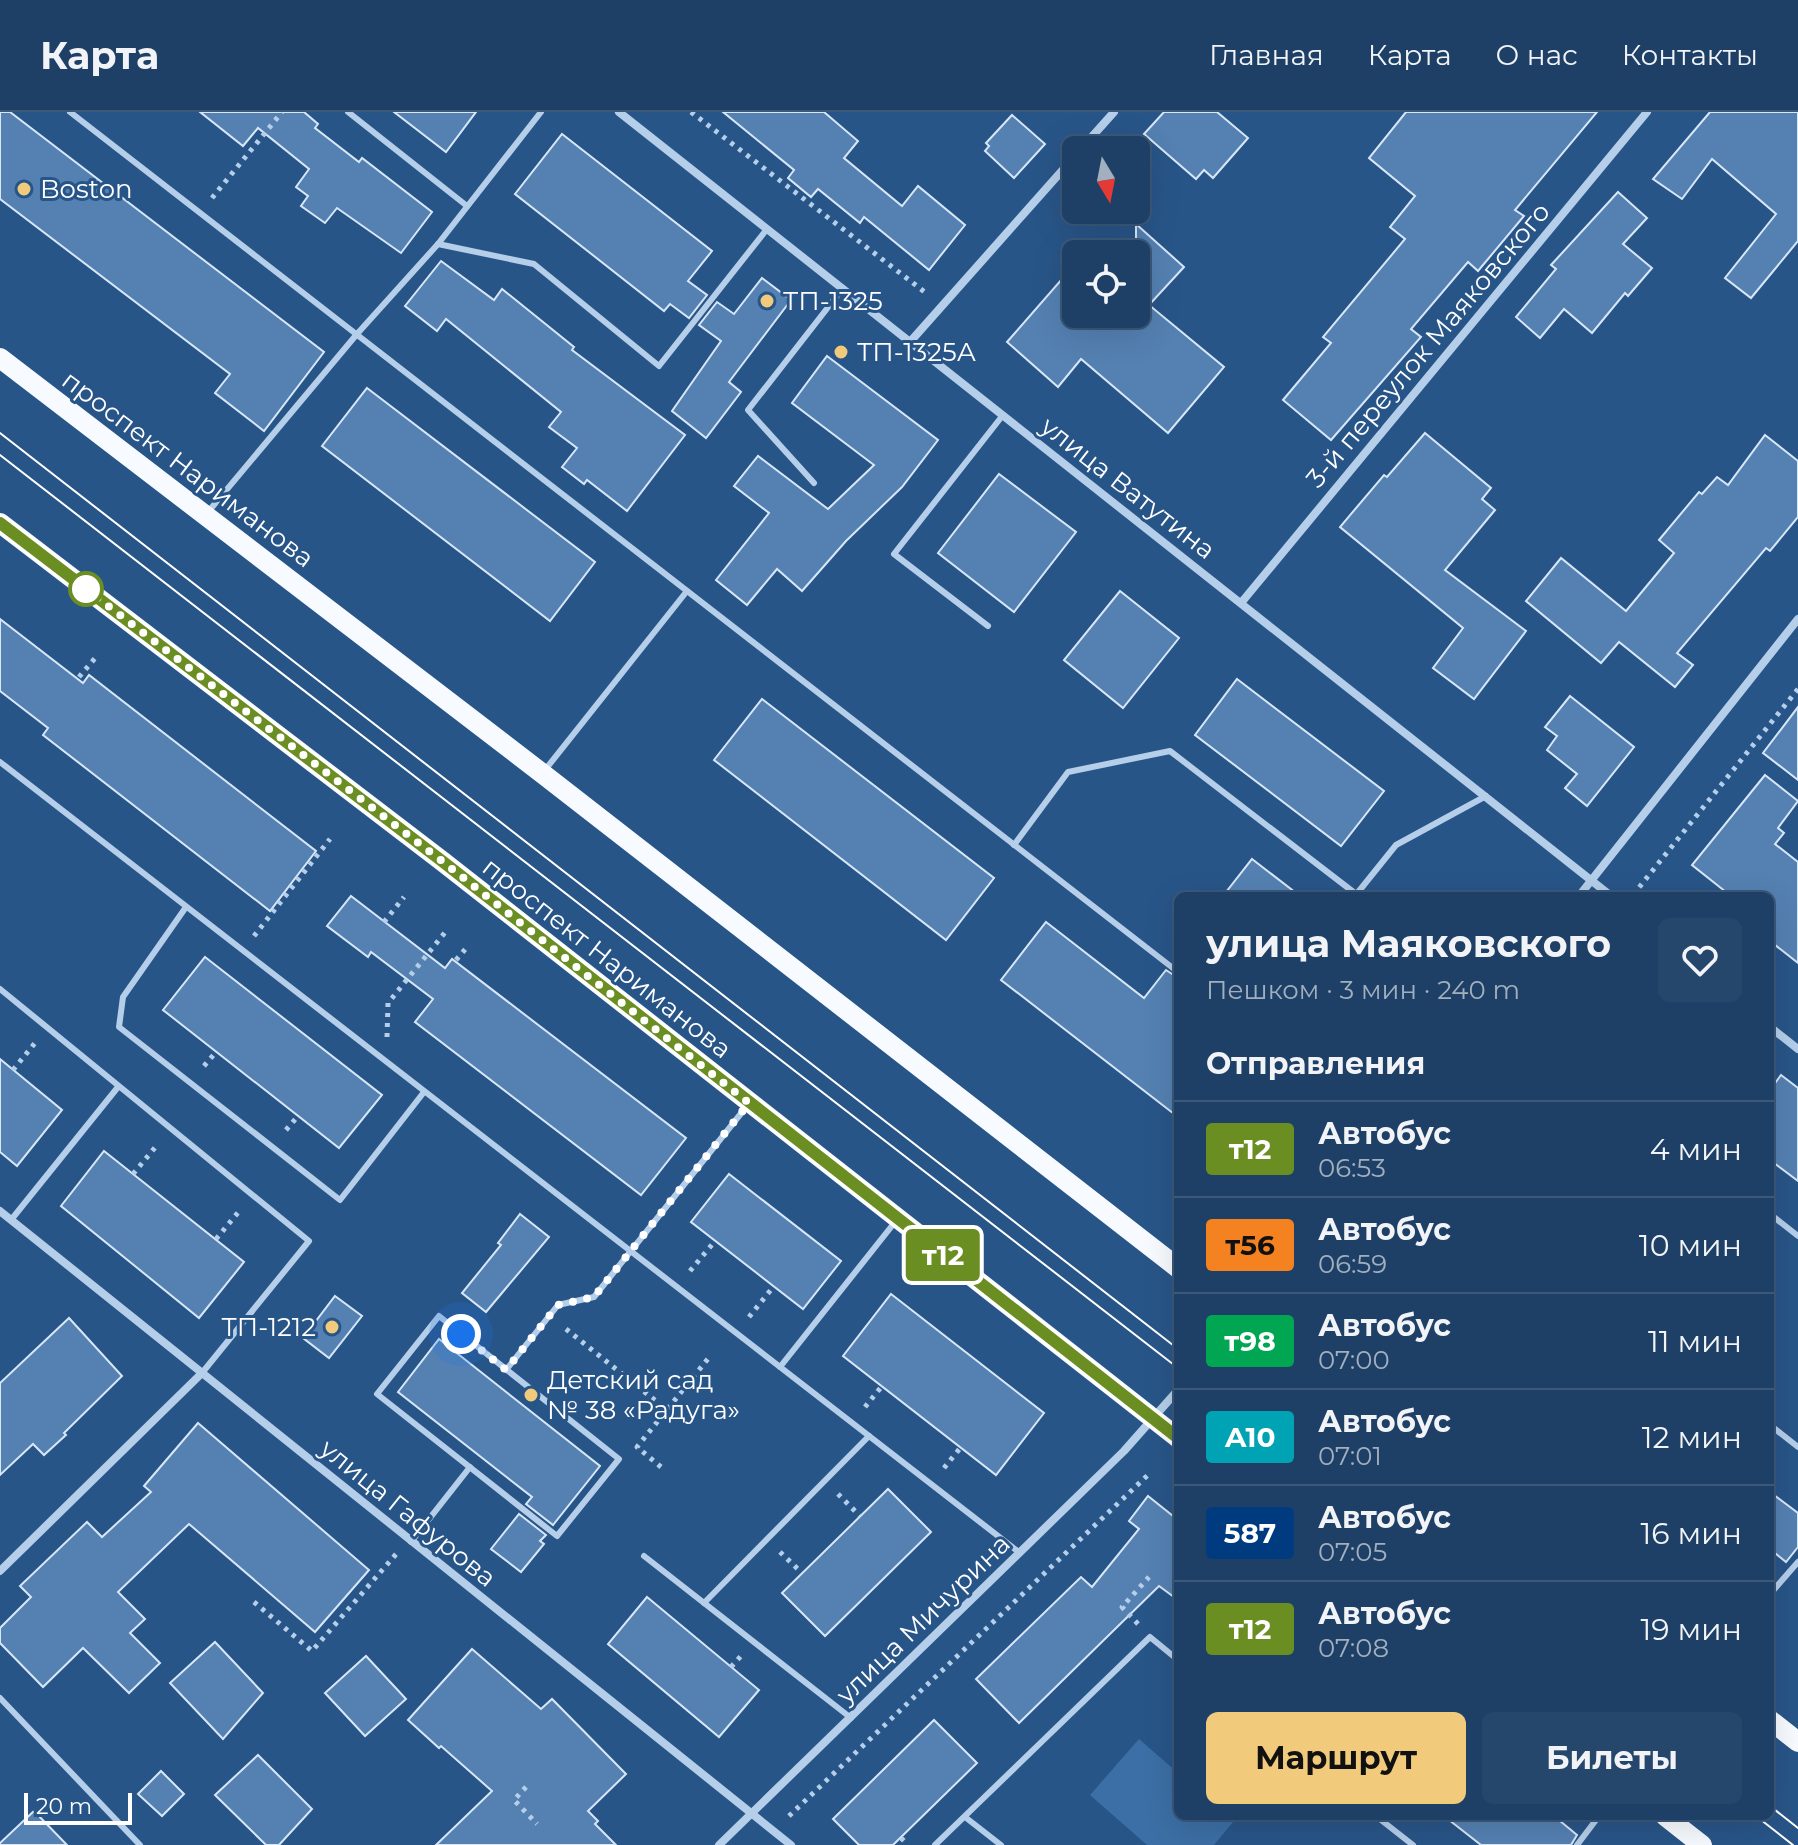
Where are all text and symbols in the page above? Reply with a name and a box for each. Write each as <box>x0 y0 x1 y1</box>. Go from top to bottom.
text: Карта <box>40 32 159 79</box>
text: Главная <box>1209 38 1324 72</box>
text: Карта <box>1368 38 1452 72</box>
text: О нас <box>1496 38 1578 72</box>
text: Контакты <box>1622 38 1758 72</box>
north arrow <box>1062 136 1150 224</box>
map controls <box>1062 136 1150 328</box>
place label: Boston <box>40 173 133 205</box>
marker: Boston <box>15 180 33 198</box>
street label: 3-й переулок Маяковского <box>1299 196 1557 494</box>
button: locate <box>1062 240 1150 328</box>
place label: ТП-1325 <box>783 285 883 317</box>
marker: ТП-1325 <box>758 292 776 310</box>
place label: ТП-1325А <box>857 336 976 368</box>
marker: ТП-1325А <box>832 343 850 361</box>
street label: проспект Нариманова <box>56 364 320 574</box>
street label: улица Ватутина <box>1034 409 1222 566</box>
unlabelled marker <box>69 572 103 606</box>
street label: проспект Нариманова <box>476 851 738 1065</box>
button: heart <box>1658 918 1742 1002</box>
text: улица Маяковского <box>1206 920 1611 967</box>
text: Пешком · 3 мин · 240 m <box>1206 974 1520 1006</box>
text: Отправления <box>1206 1045 1425 1082</box>
text: Автобус <box>1318 1115 1451 1152</box>
text: 4 мин <box>1650 1131 1742 1168</box>
text: т12 <box>1229 1132 1271 1166</box>
text: 06:53 <box>1318 1152 1386 1184</box>
text: Автобус <box>1318 1211 1451 1248</box>
text: 10 мин <box>1639 1227 1742 1264</box>
text: т56 <box>1225 1228 1275 1262</box>
line badge: т12 <box>897 1229 989 1281</box>
text: т12 <box>922 1238 964 1272</box>
text: 06:59 <box>1318 1248 1387 1280</box>
text: Автобус <box>1318 1307 1451 1344</box>
place label: ТП-1212 <box>221 1311 316 1343</box>
your location <box>441 1314 481 1354</box>
marker: ТП-1212 <box>323 1318 341 1336</box>
text: 11 мин <box>1648 1323 1742 1360</box>
text: т98 <box>1224 1324 1276 1358</box>
text: 07:00 <box>1318 1344 1390 1376</box>
place label: Детский сад № 38 «Радуга» <box>547 1364 740 1426</box>
marker: Детский сад № 38 «Радуга» <box>522 1386 540 1404</box>
text: Автобус <box>1318 1403 1451 1440</box>
text: 12 мин <box>1642 1419 1742 1456</box>
text: А10 <box>1224 1420 1276 1454</box>
street label: улица Гафурова <box>313 1432 502 1594</box>
text: 07:01 <box>1318 1440 1382 1472</box>
text: Автобус <box>1318 1499 1451 1536</box>
text: 16 мин <box>1640 1515 1742 1552</box>
text: 587 <box>1224 1516 1276 1550</box>
street label: улица Мичурина <box>829 1528 1017 1711</box>
text: 07:05 <box>1318 1536 1387 1568</box>
text: Автобус <box>1318 1595 1451 1632</box>
text: 19 мин <box>1640 1611 1742 1648</box>
text: т12 <box>1229 1612 1271 1646</box>
text: 07:08 <box>1318 1632 1389 1664</box>
button: Маршрут <box>1206 1712 1466 1804</box>
button: Билеты <box>1482 1712 1742 1804</box>
scale bar <box>24 1789 132 1825</box>
text: 20 m <box>36 1793 92 1820</box>

